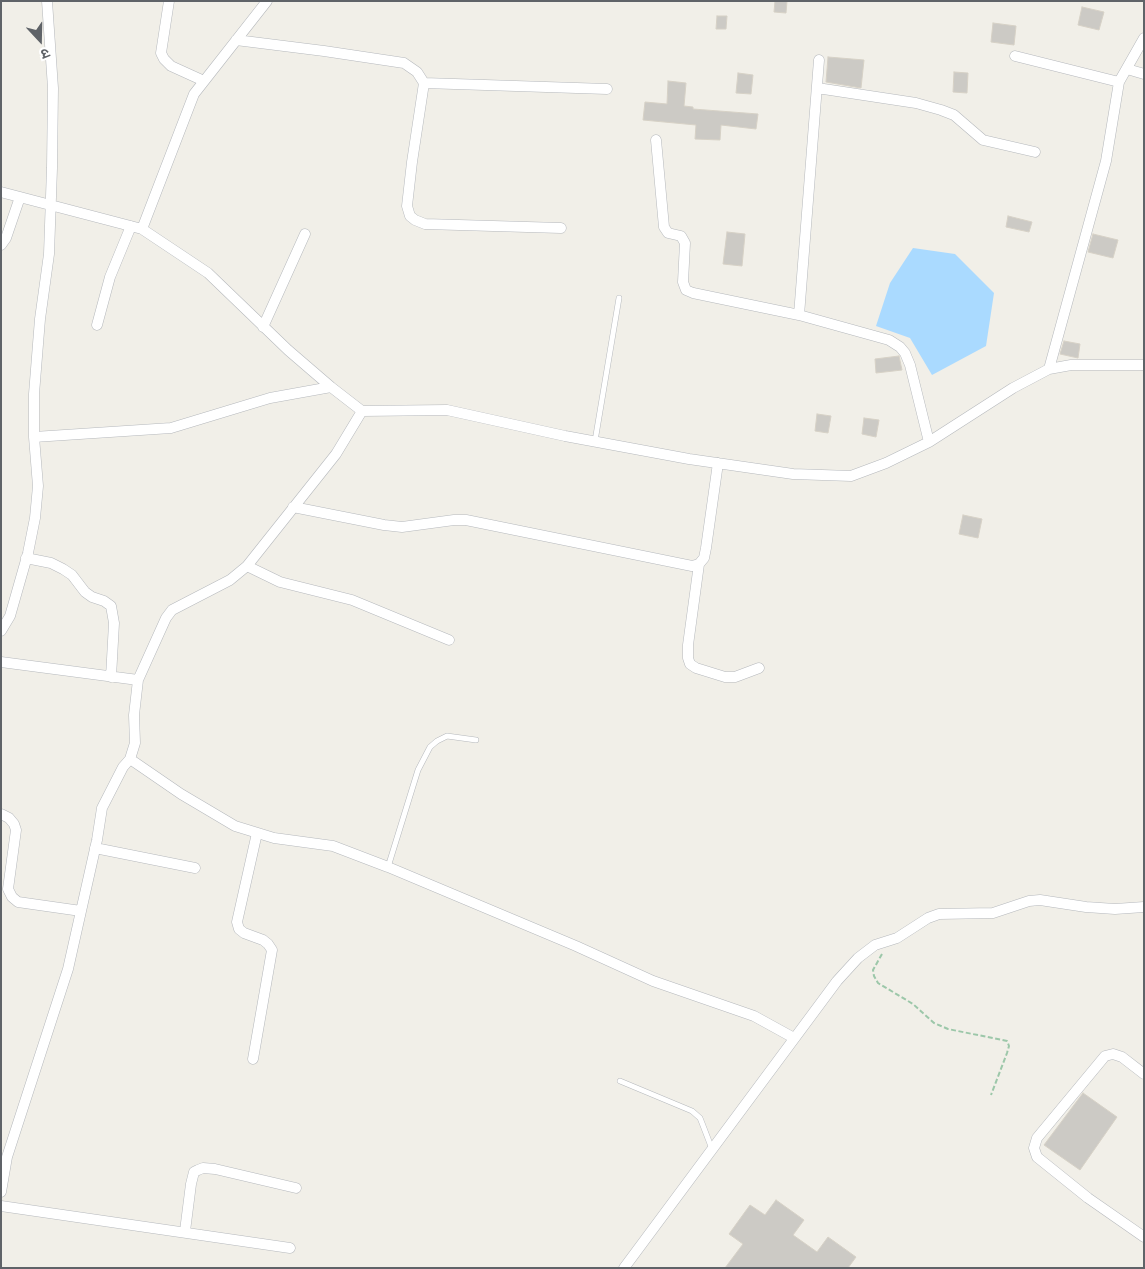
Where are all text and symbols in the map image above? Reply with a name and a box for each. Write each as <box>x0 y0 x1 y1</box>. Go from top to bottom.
north arrow <box>15 15 65 65</box>
text: उ <box>38 44 52 64</box>

